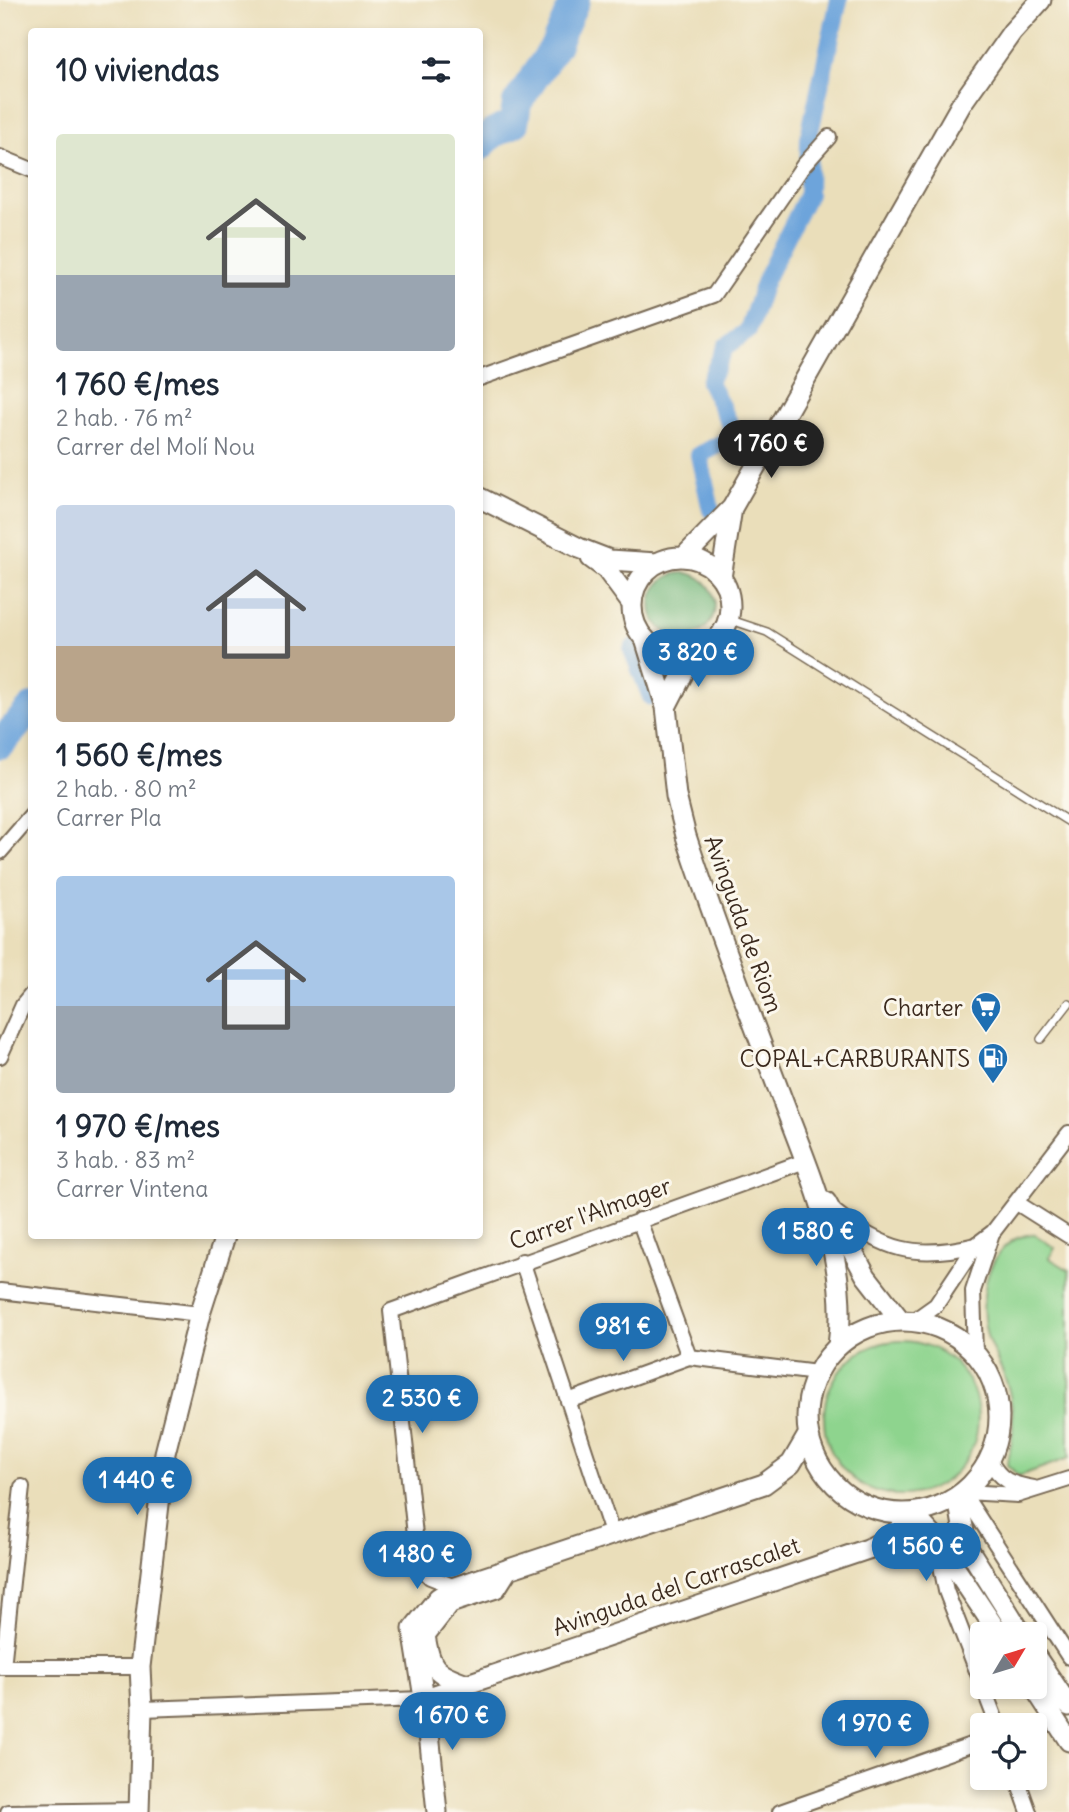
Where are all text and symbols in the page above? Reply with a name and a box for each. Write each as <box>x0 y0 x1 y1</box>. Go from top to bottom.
text: 10 viviendas <box>56 51 219 89</box>
icon: filters <box>417 51 455 89</box>
icon: home <box>193 180 319 306</box>
text: 1 760 €/mes <box>56 365 219 403</box>
text: 2 hab. · 76 m² <box>56 403 192 432</box>
pin: 1 760 € <box>706 420 836 480</box>
text: 1 760 € <box>734 428 808 457</box>
text: Carrer del Molí Nou <box>56 432 255 461</box>
icon: home <box>193 551 319 677</box>
pin: 3 820 € <box>633 630 763 689</box>
text: 3 820 € <box>658 637 738 666</box>
text: 1 560 €/mes <box>56 736 222 774</box>
text: 2 hab. · 80 m² <box>56 774 197 803</box>
text: Carrer Pla <box>56 803 162 832</box>
street label: Avinguda de Riom <box>698 831 790 1017</box>
icon: home <box>193 922 319 1048</box>
supermarket icon: Charter <box>969 990 1003 1034</box>
place label: Charter <box>883 993 964 1022</box>
fuel station icon: COPAL+CARBURANTS <box>976 1041 1010 1085</box>
place label: COPAL+CARBURANTS <box>739 1044 970 1073</box>
text: 1 970 €/mes <box>56 1107 220 1145</box>
text: 3 hab. · 83 m² <box>56 1145 195 1174</box>
street label: Carrer l'Almager <box>505 1170 675 1256</box>
text: Carrer Vintena <box>56 1174 208 1203</box>
pin: 1 580 € <box>751 1208 881 1268</box>
text: 1 580 € <box>778 1216 854 1245</box>
pin: 981 € <box>574 1304 672 1363</box>
text: 981 € <box>595 1311 651 1340</box>
pin: 2 530 € <box>357 1376 487 1435</box>
text: 2 530 € <box>382 1383 462 1412</box>
pin: 1 440 € <box>72 1458 202 1517</box>
text: 1 440 € <box>99 1465 175 1494</box>
pin: 1 560 € <box>861 1524 991 1583</box>
street label: Avinguda del Carrascalet <box>549 1530 803 1642</box>
text: 1 560 € <box>888 1531 964 1560</box>
pin: 1 480 € <box>352 1532 482 1591</box>
text: 1 480 € <box>379 1539 455 1568</box>
north arrow <box>970 1622 1046 1699</box>
map controls <box>970 1622 1047 1790</box>
pin: 1 670 € <box>387 1692 517 1752</box>
text: 1 670 € <box>415 1700 489 1729</box>
pin: 1 970 € <box>810 1700 940 1760</box>
text: 1 970 € <box>838 1708 912 1737</box>
button: locate <box>970 1713 1047 1790</box>

